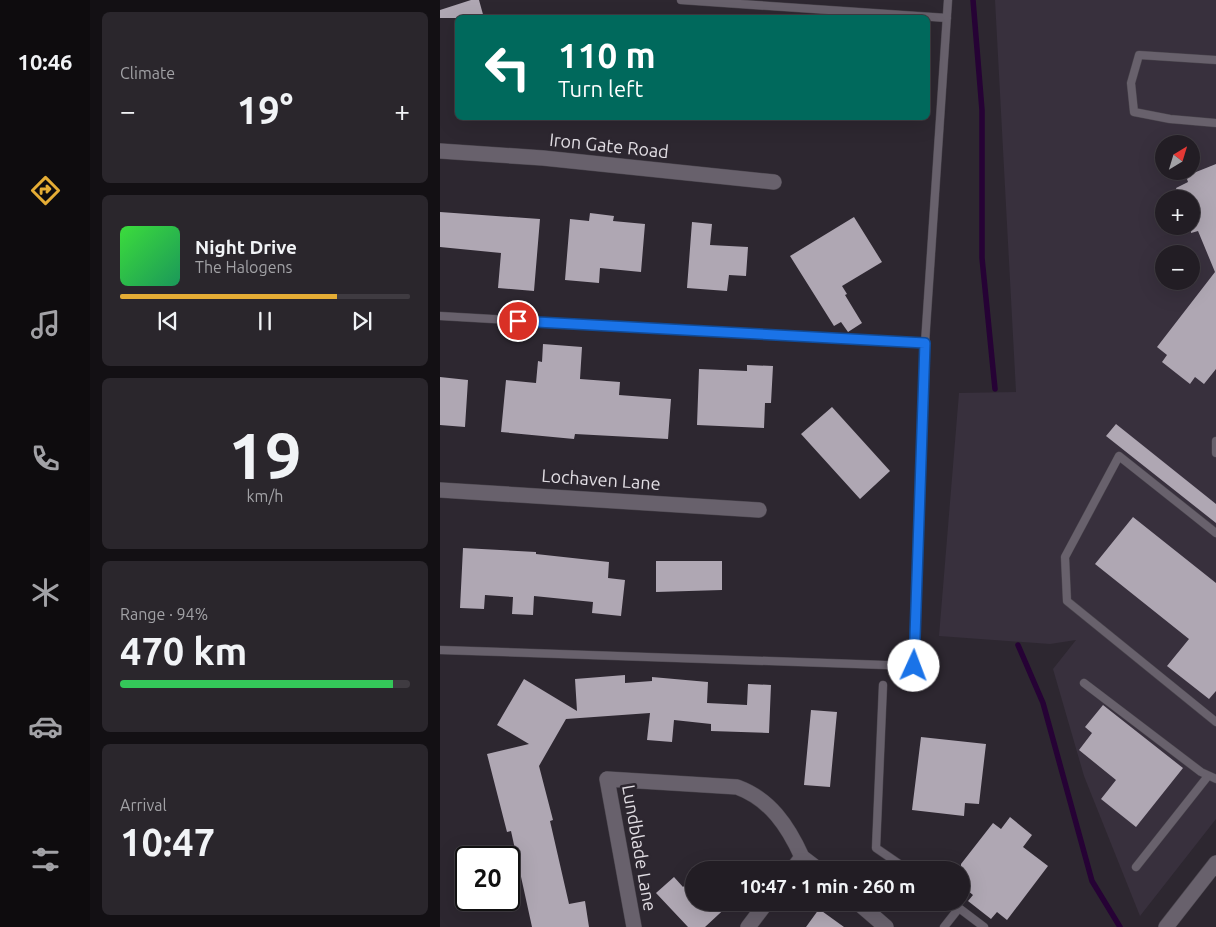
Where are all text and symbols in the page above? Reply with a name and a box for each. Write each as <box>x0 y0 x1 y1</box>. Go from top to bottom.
icon: left <box>475 35 540 100</box>
text: 110 m <box>558 35 656 75</box>
text: 10:46 <box>17 49 73 74</box>
text: Climate <box>120 64 175 82</box>
text: Turn left <box>558 76 643 101</box>
text: 19° <box>237 89 293 131</box>
text: − <box>120 95 136 126</box>
text: + <box>394 95 410 126</box>
street label: Iron Gate Road <box>548 129 670 161</box>
north arrow <box>1155 135 1200 180</box>
map controls <box>1155 135 1200 290</box>
icon: directions <box>28 173 63 208</box>
button: + <box>1155 190 1200 235</box>
text: Night Drive <box>195 236 297 258</box>
button: − <box>1155 245 1200 290</box>
text: The Halogens <box>195 258 293 276</box>
pin <box>497 300 539 342</box>
icon: music <box>28 307 63 342</box>
icon: previous <box>154 307 182 335</box>
icon: pause <box>251 307 279 335</box>
icon: next <box>348 307 376 335</box>
icon: arrive <box>504 307 532 335</box>
text: 19 <box>228 418 302 491</box>
icon: phone <box>28 441 63 476</box>
street label: Lochaven Lane <box>541 465 661 493</box>
text: km/h <box>247 487 283 505</box>
icon: climate <box>28 575 63 610</box>
text: Range · 94% <box>120 605 208 623</box>
text: 470 km <box>120 630 247 672</box>
position arrow <box>887 639 939 691</box>
icon: car <box>28 709 63 744</box>
street label: Lundblade Lane <box>619 783 661 913</box>
text: Arrival <box>120 796 167 814</box>
text: 10:47 <box>120 821 215 863</box>
icon: filters <box>28 842 63 877</box>
speed limit sign: 20 <box>455 846 520 911</box>
text: 10:47 · 1 min · 260 m <box>740 875 915 897</box>

